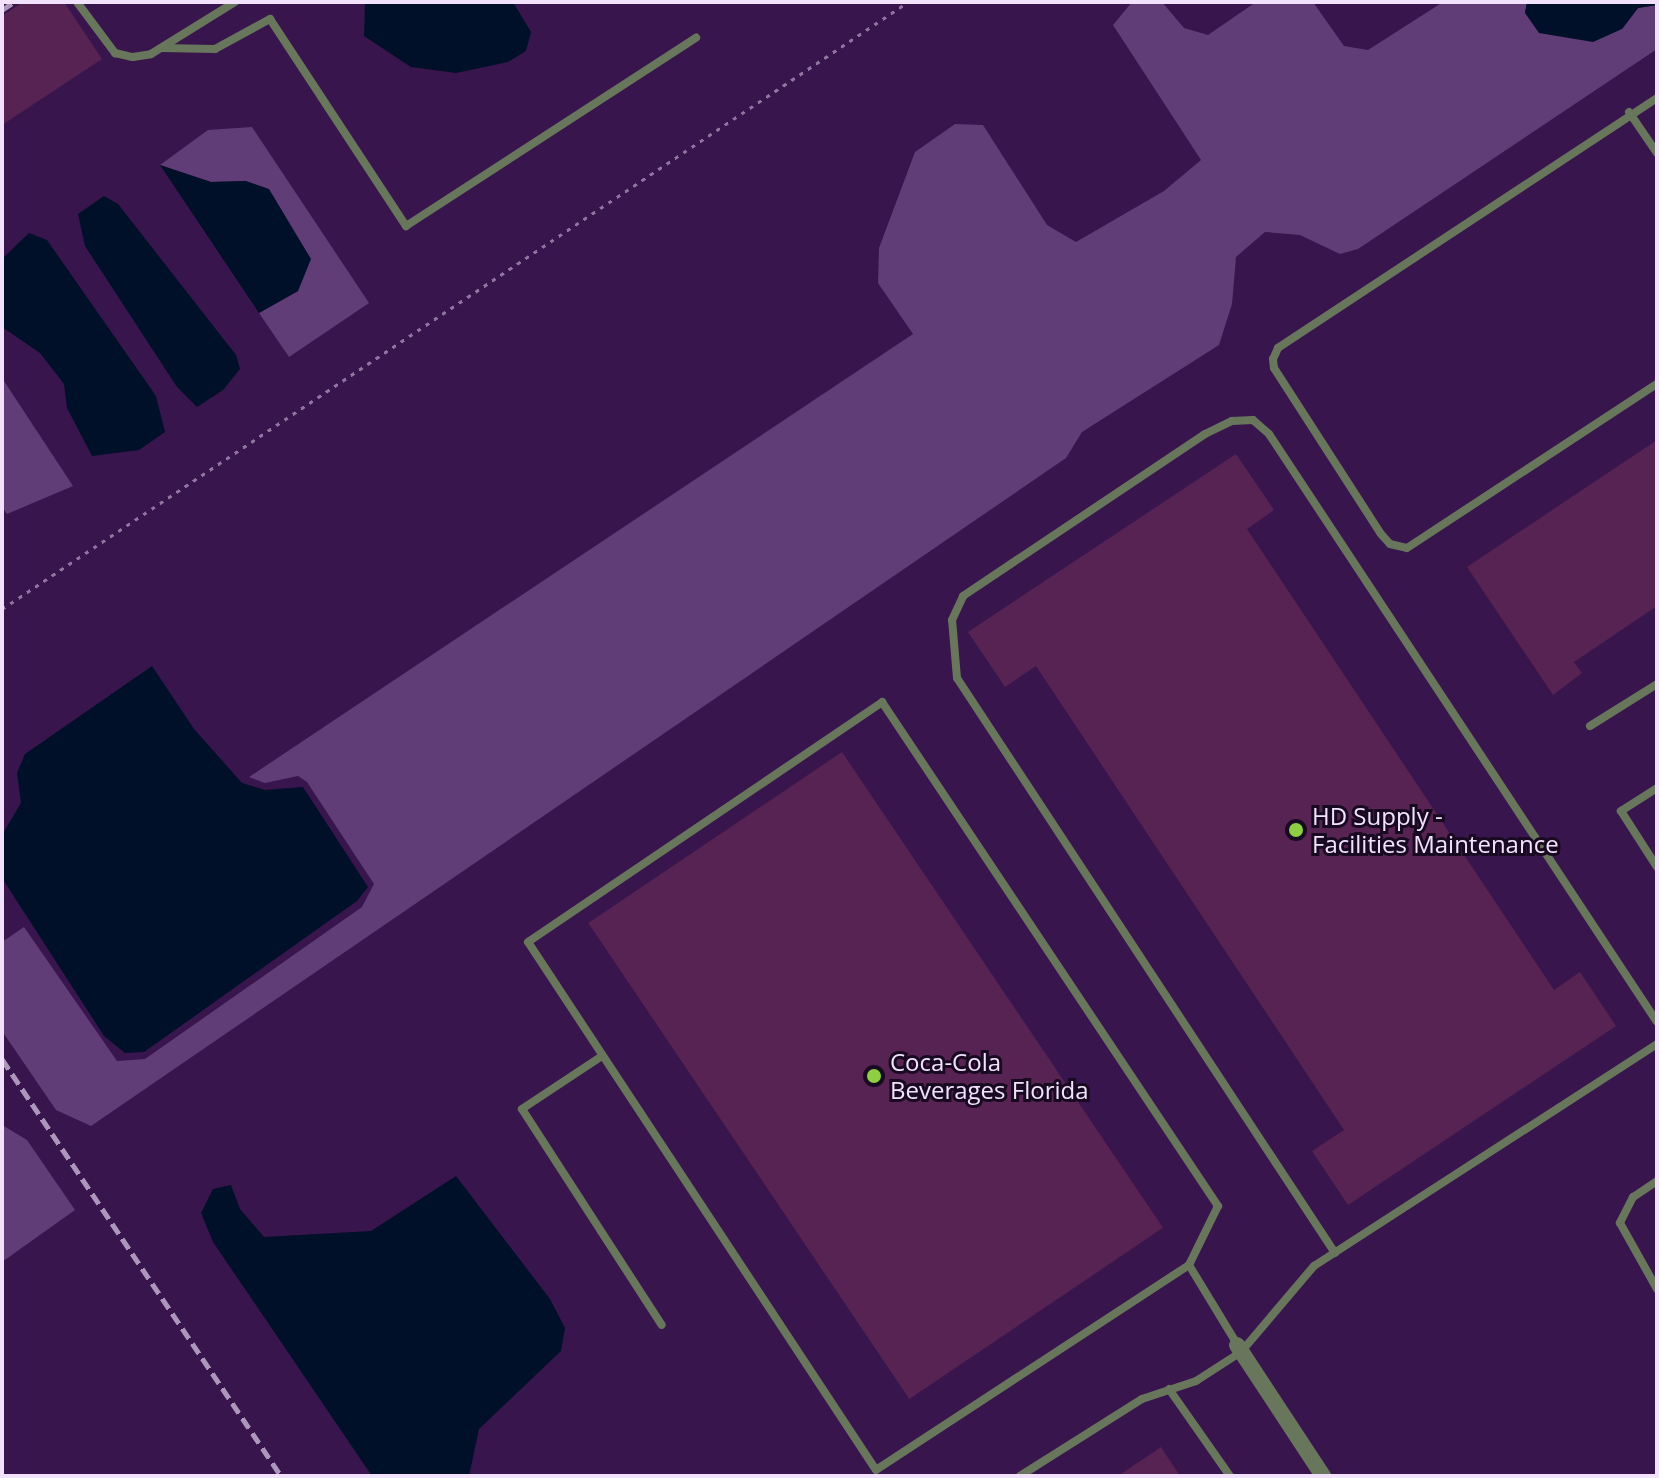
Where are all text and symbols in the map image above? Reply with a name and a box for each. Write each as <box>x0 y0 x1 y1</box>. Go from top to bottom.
place label: HD Supply - Facilities Maintenance <box>1312 802 1559 858</box>
marker: HD Supply - Facilities Maintenance <box>1287 821 1305 839</box>
place label: Coca-Cola Beverages Florida <box>890 1048 1089 1104</box>
marker: Coca-Cola Beverages Florida <box>865 1067 883 1085</box>

